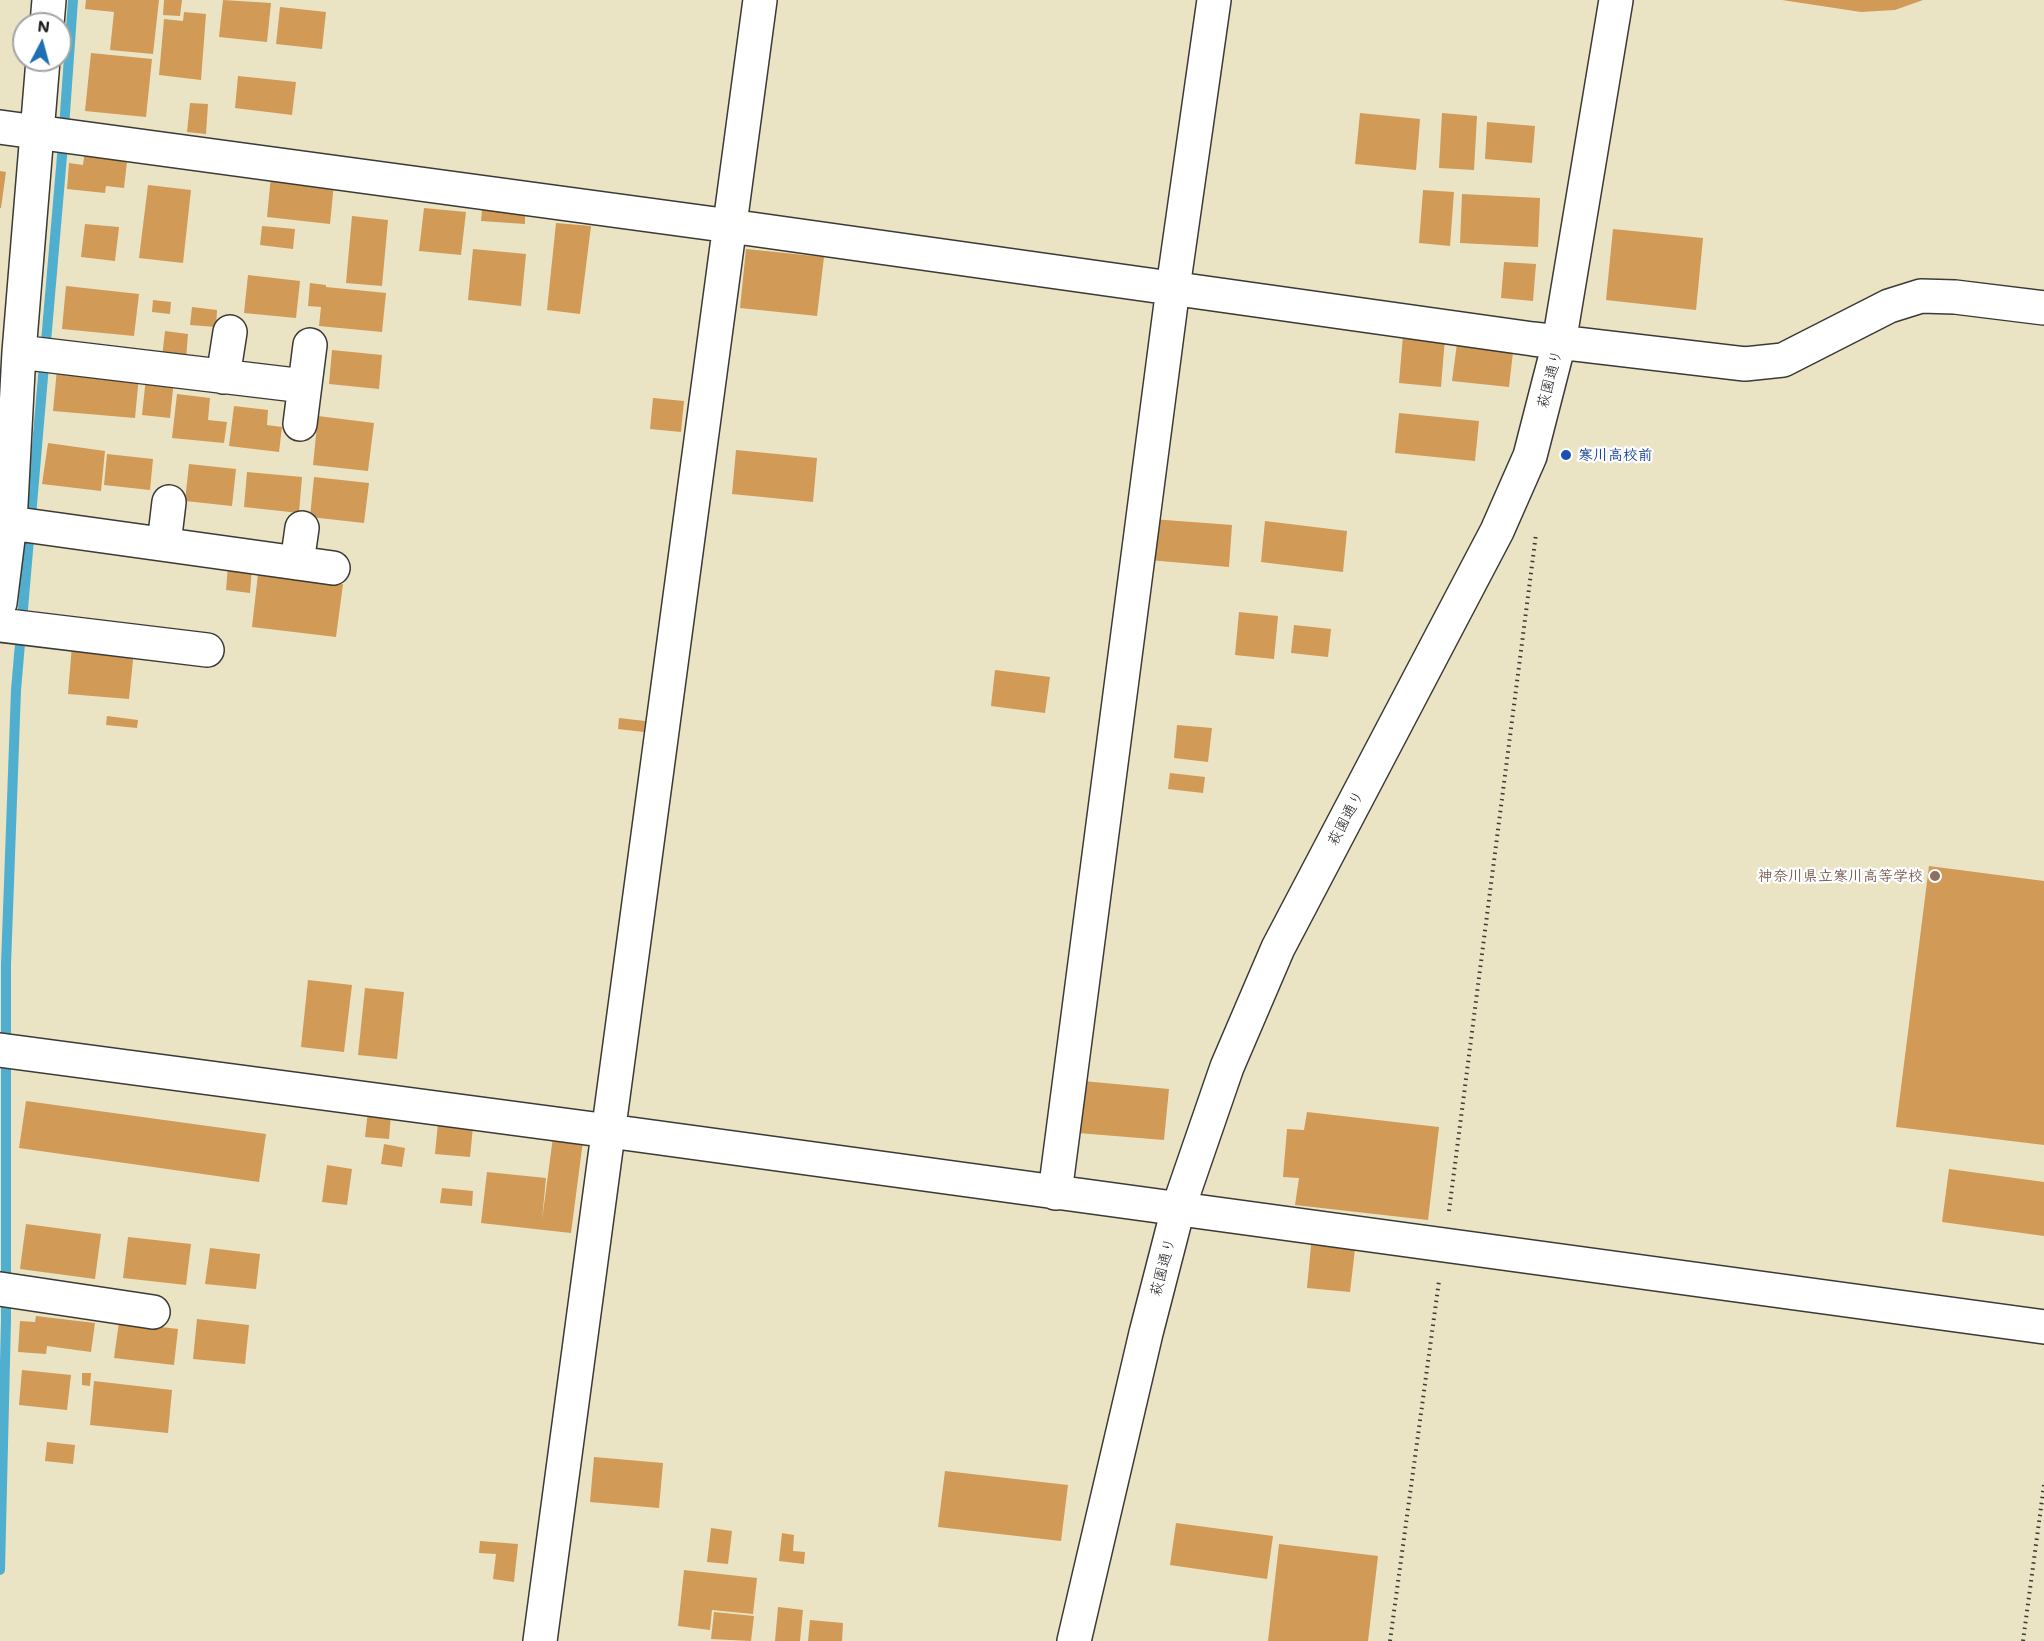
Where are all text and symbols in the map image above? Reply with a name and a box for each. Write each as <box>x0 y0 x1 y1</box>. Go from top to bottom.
north arrow <box>12 12 72 72</box>
text: N <box>37 15 51 37</box>
street label: 萩園通り <box>1534 348 1566 410</box>
place label: 寒川高校前 <box>1578 446 1653 464</box>
marker: 寒川高校前 <box>1559 448 1573 462</box>
street label: 萩園通り <box>1324 787 1368 849</box>
place label: 神奈川県立寒川高等学校 <box>1758 867 1923 885</box>
marker: 神奈川県立寒川高等学校 <box>1928 869 1942 883</box>
street label: 萩園通り <box>1147 1236 1179 1298</box>

